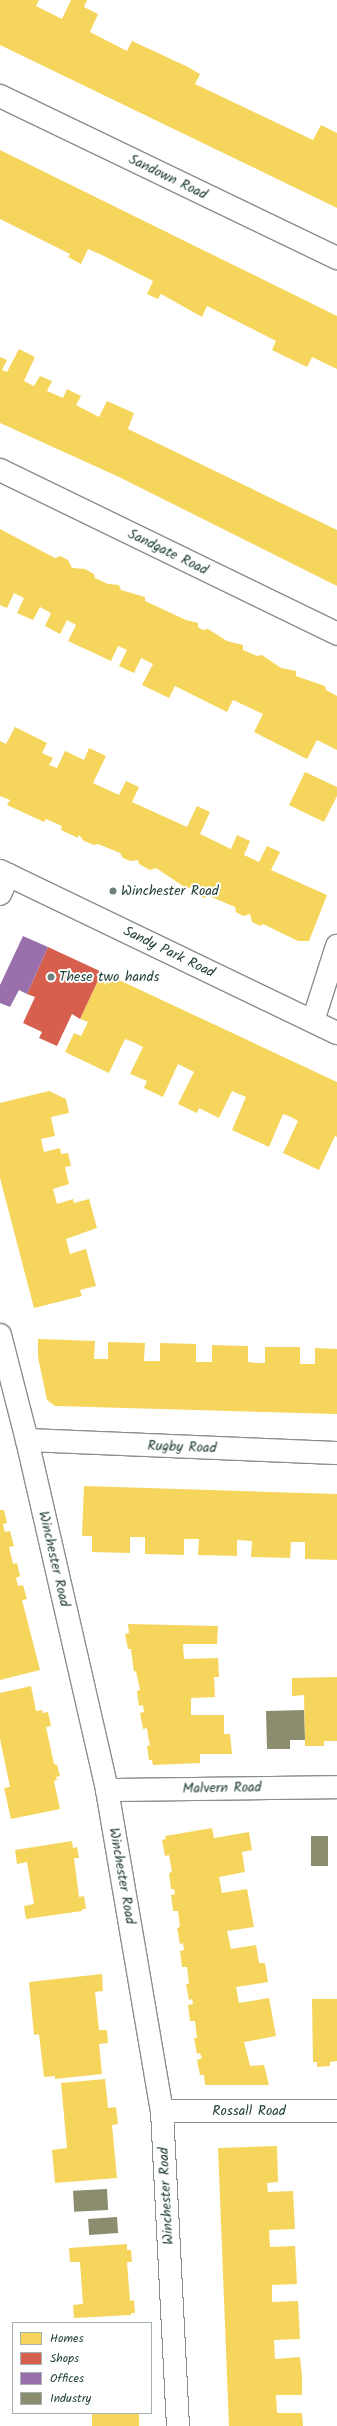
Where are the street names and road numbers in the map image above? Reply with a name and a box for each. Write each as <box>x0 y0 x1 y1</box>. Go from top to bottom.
street label: Sandown Road <box>126 151 210 203</box>
street label: Sandgate Road <box>125 525 211 579</box>
street label: Sandy Park Road <box>121 923 217 981</box>
street label: Rugby Road <box>147 1437 217 1457</box>
street label: Winchester Road <box>35 1509 73 1609</box>
street label: Malvern Road <box>182 1779 262 1797</box>
street label: Winchester Road <box>105 1826 139 1926</box>
street label: Rossall Road <box>212 2103 286 2119</box>
street label: Winchester Road <box>155 2147 177 2245</box>

